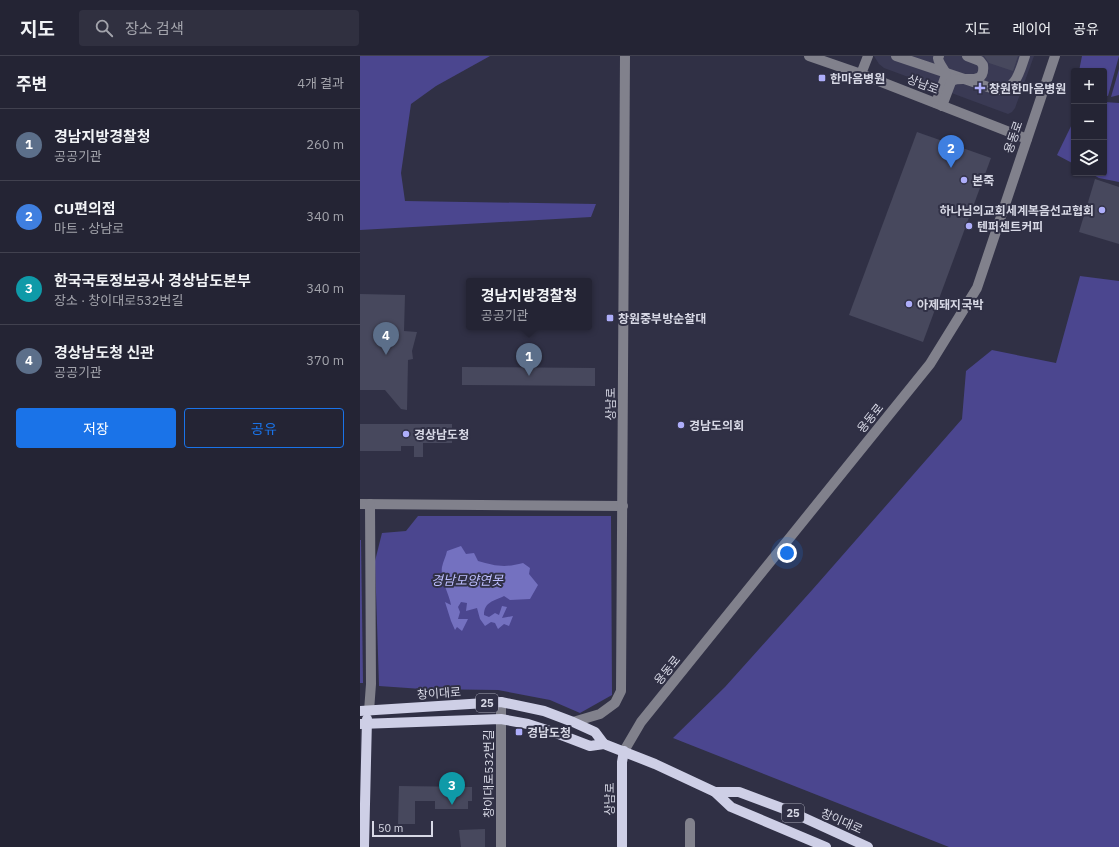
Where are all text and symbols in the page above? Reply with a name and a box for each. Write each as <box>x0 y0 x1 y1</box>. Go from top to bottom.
search box <box>79 10 359 46</box>
text: 지도 <box>20 17 55 41</box>
icon: search <box>93 17 115 39</box>
text: 장소 검색 <box>125 19 184 38</box>
text: 지도 <box>965 20 991 38</box>
text: 레이어 <box>1013 20 1051 38</box>
text: 공유 <box>1073 20 1099 38</box>
map controls <box>1071 68 1107 176</box>
button: + <box>1071 68 1107 104</box>
place label: 한마음병원 <box>830 71 885 86</box>
street label: 상남로 <box>905 71 941 97</box>
text: 주변 <box>16 73 47 95</box>
marker: 한마음병원 <box>817 73 827 83</box>
text: 4개 결과 <box>297 75 344 92</box>
place label: 창원한마음병원 <box>989 81 1066 96</box>
marker: 창원한마음병원 <box>974 82 986 94</box>
button: − <box>1071 104 1107 140</box>
street label: 용동로 <box>1001 119 1025 155</box>
text: 경남지방경찰청 <box>54 127 151 146</box>
pin: 2 <box>938 135 964 168</box>
text: 1 <box>25 136 33 153</box>
text: 260 m <box>306 136 344 153</box>
button: layers <box>1071 140 1107 176</box>
text: 공공기관 <box>54 148 102 165</box>
place label: 본죽 <box>972 173 994 188</box>
marker: 본죽 <box>959 175 969 185</box>
text: CU편의점 <box>54 199 116 218</box>
place label: 하나님의교회세계복음선교협회 <box>939 203 1094 218</box>
marker: 하나님의교회세계복음선교협회 <box>1097 205 1107 215</box>
text: 2 <box>25 208 33 225</box>
text: 340 m <box>306 208 344 225</box>
place label: 텐퍼센트커피 <box>977 219 1043 234</box>
text: 마트 · 상남로 <box>54 220 124 237</box>
marker: 텐퍼센트커피 <box>964 221 974 231</box>
text: 한국국토정보공사 경상남도본부 <box>54 271 251 290</box>
popup <box>466 278 592 330</box>
text: 3 <box>25 280 33 297</box>
text: 340 m <box>306 280 344 297</box>
text: 경남지방경찰청 <box>481 286 577 305</box>
text: 장소 · 창이대로532번길 <box>54 292 183 309</box>
place label: 아제돼지국박 <box>917 297 983 312</box>
marker: 아제돼지국박 <box>904 299 914 309</box>
text: 공공기관 <box>481 307 529 324</box>
place label: 창원중부방순찰대 <box>618 311 706 326</box>
marker: 창원중부방순찰대 <box>605 313 615 323</box>
pin: 4 <box>373 322 399 355</box>
text: 경상남도청 신관 <box>54 343 154 362</box>
pin: 1 <box>516 343 542 376</box>
text: 4 <box>25 352 33 369</box>
text: 370 m <box>306 352 344 369</box>
text: 공공기관 <box>54 364 102 381</box>
street label: 상남로 <box>603 387 618 421</box>
street label: 용동로 <box>854 400 886 436</box>
button: 저장 <box>16 408 176 448</box>
button: 공유 <box>184 408 344 448</box>
place label: 경남도의회 <box>689 418 744 433</box>
marker: 경남도의회 <box>676 420 686 430</box>
place label: 경상남도청 <box>414 427 469 442</box>
marker: 경상남도청 <box>401 429 411 439</box>
your location <box>777 543 797 563</box>
water label: 경남모양연못 <box>431 572 504 589</box>
street label: 용동로 <box>651 652 683 688</box>
street label: 창이대로 <box>416 684 462 702</box>
road number: 25 <box>476 694 498 712</box>
place label: 경남도청 <box>527 725 571 740</box>
marker: 경남도청 <box>514 727 524 737</box>
street label: 창이대로532번길 <box>481 730 496 818</box>
pin: 3 <box>439 772 465 805</box>
street label: 상남로 <box>602 782 617 816</box>
road number: 25 <box>782 804 804 822</box>
street label: 창이대로 <box>819 805 865 837</box>
scale bar <box>372 819 433 838</box>
text: 50 m <box>378 821 403 835</box>

